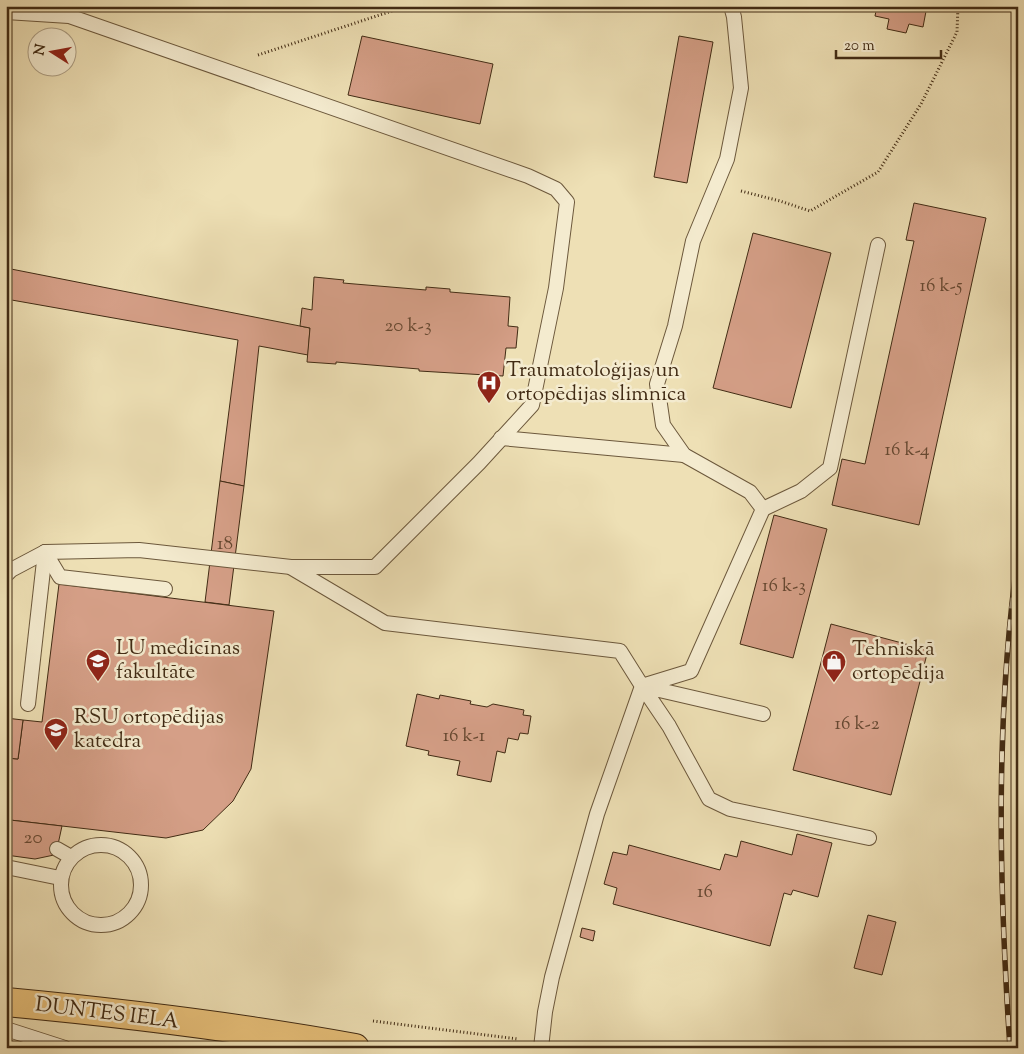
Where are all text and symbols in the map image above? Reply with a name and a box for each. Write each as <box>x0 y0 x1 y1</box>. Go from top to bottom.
north arrow <box>28 28 78 78</box>
scale bar <box>836 28 942 60</box>
text: 20 m <box>844 36 875 57</box>
text: N <box>30 43 52 57</box>
house number: 16 k-5 <box>920 273 963 300</box>
house number: 20 k-3 <box>384 313 432 340</box>
place label: Traumatoloģijas un ortopēdijas slimnīca <box>506 356 686 410</box>
hospital icon: Traumatoloģijas un ortopēdijas slimnīca <box>476 370 502 404</box>
house number: 16 k-4 <box>884 437 930 464</box>
house number: 18 <box>217 531 233 558</box>
house number: 16 k-3 <box>762 573 806 600</box>
place label: LU medicīnas fakultāte <box>116 634 240 688</box>
place label: Tehniskā ortopēdija <box>852 635 945 689</box>
school or university icon: LU medicīnas fakultāte <box>85 648 111 682</box>
shop icon: Tehniskā ortopēdija <box>821 649 847 683</box>
place label: RSU ortopēdijas katedra <box>74 703 224 757</box>
house number: 16 k-2 <box>834 711 880 738</box>
school or university icon: RSU ortopēdijas katedra <box>43 717 69 751</box>
house number: 16 k-1 <box>443 723 486 750</box>
house number: 20 <box>24 825 42 852</box>
house number: 16 <box>697 879 713 906</box>
street label: DUNTES IELA <box>34 990 180 1038</box>

